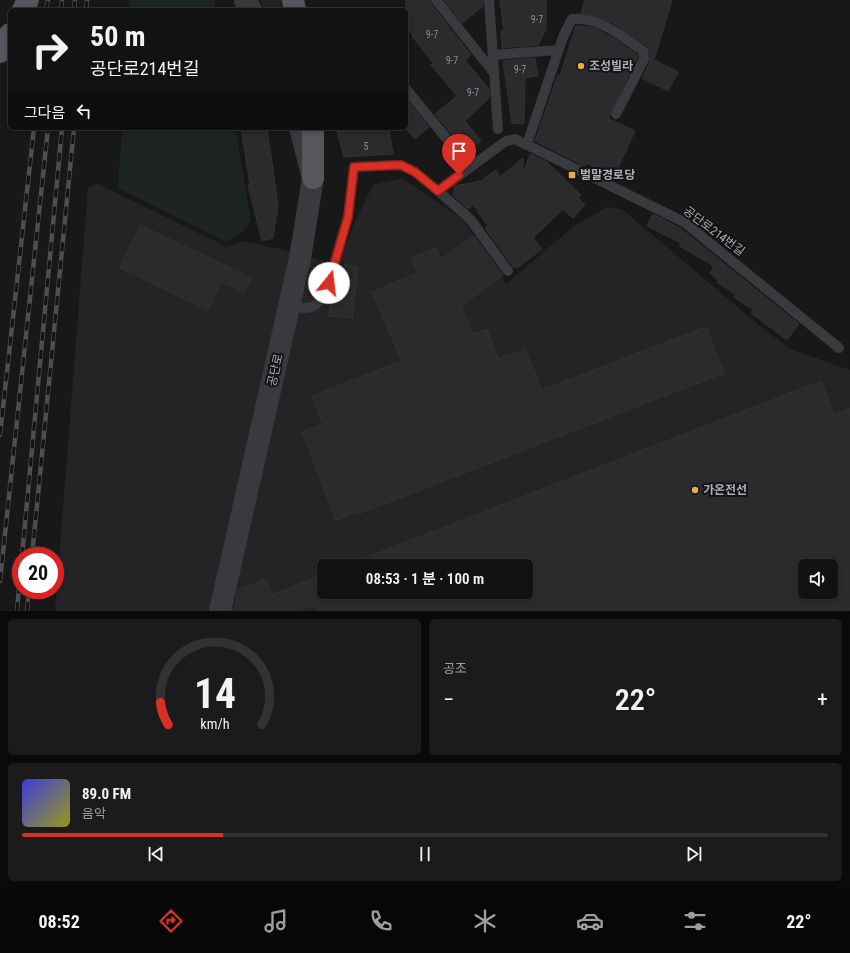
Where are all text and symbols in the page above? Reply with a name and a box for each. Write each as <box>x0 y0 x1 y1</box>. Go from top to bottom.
house number: 9-7 <box>531 14 543 25</box>
text: 50 m <box>90 20 146 53</box>
icon: right <box>24 24 76 76</box>
house number: 9-7 <box>426 29 438 40</box>
house number: 9-7 <box>446 55 458 66</box>
text: 공단로214번길 <box>90 58 199 79</box>
place label: 조성빌라 <box>589 59 633 73</box>
marker: 조성빌라 <box>576 61 586 71</box>
house number: 9-7 <box>514 64 526 75</box>
house number: 9-7 <box>467 87 479 98</box>
icon: left <box>73 100 95 122</box>
text: 그다음 <box>24 104 65 122</box>
pin <box>442 134 476 175</box>
icon: arrive <box>448 140 470 162</box>
house number: 5 <box>364 141 369 152</box>
place label: 벌말경로당 <box>580 168 635 182</box>
marker: 벌말경로당 <box>567 170 577 180</box>
street label: 공단로214번길 <box>681 203 747 259</box>
position arrow <box>308 262 350 304</box>
street label: 공단로 <box>264 352 286 388</box>
place label: 가온전선 <box>703 483 747 497</box>
marker: 가온전선 <box>690 485 700 495</box>
speed limit sign: 20 <box>12 547 64 599</box>
map controls <box>798 559 838 599</box>
button: sound <box>798 559 838 599</box>
text: 08:53 · 1 분 · 100 m <box>366 570 484 588</box>
text: 공조 <box>443 661 467 676</box>
text: 14 <box>193 669 236 718</box>
text: 22° <box>615 682 656 717</box>
text: − <box>443 687 454 712</box>
text: + <box>817 687 828 712</box>
text: km/h <box>200 716 229 732</box>
text: 89.0 FM <box>82 785 131 803</box>
text: 음악 <box>82 806 106 821</box>
icon: previous <box>145 843 167 865</box>
icon: pause <box>414 843 436 865</box>
icon: next <box>683 843 705 865</box>
icon: directions <box>157 907 185 935</box>
icon: music <box>262 907 290 935</box>
icon: phone <box>367 907 395 935</box>
icon: climate <box>471 907 499 935</box>
icon: car <box>576 907 604 935</box>
icon: filters <box>681 907 709 935</box>
text: 08:52 <box>38 911 80 932</box>
text: 22° <box>786 911 811 932</box>

